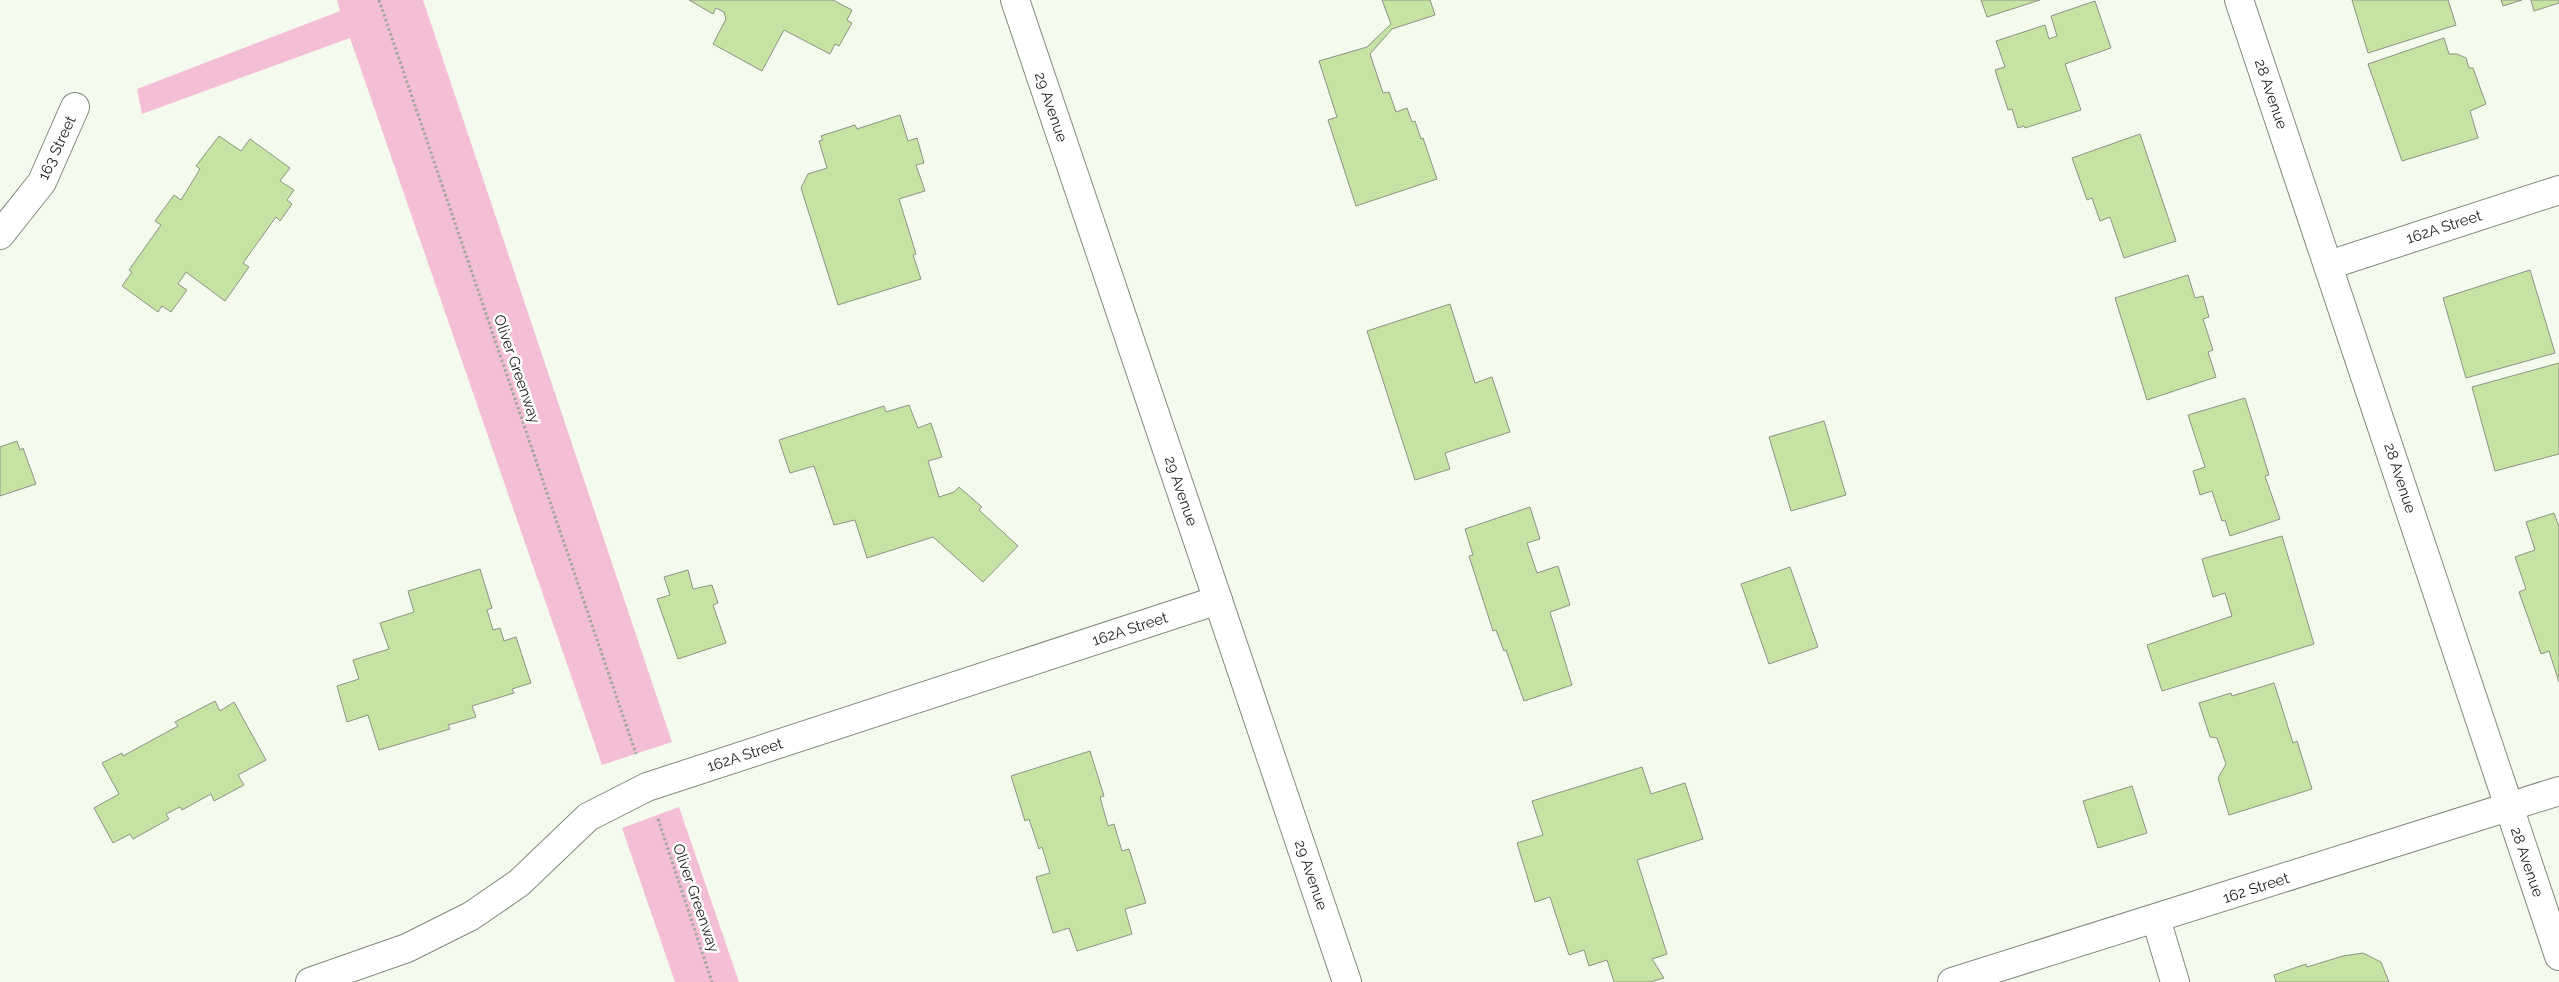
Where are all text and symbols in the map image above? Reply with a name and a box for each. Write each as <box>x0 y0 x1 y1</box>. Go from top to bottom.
street label: 28 Avenue <box>2251 57 2291 131</box>
street label: 29 Avenue <box>1031 70 1071 144</box>
street label: 163 Street <box>34 113 80 183</box>
street label: 162A Street <box>2404 206 2484 248</box>
street label: Oliver Greenway <box>490 312 544 426</box>
street label: 28 Avenue <box>2380 441 2420 516</box>
street label: 29 Avenue <box>1161 454 1201 528</box>
street label: 162A Street <box>1090 608 1170 650</box>
street label: 162A Street <box>705 734 785 776</box>
street label: 28 Avenue <box>2507 825 2547 899</box>
street label: 29 Avenue <box>1291 838 1331 912</box>
street label: Oliver Greenway <box>669 841 723 955</box>
street label: 162 Street <box>2221 869 2291 907</box>

